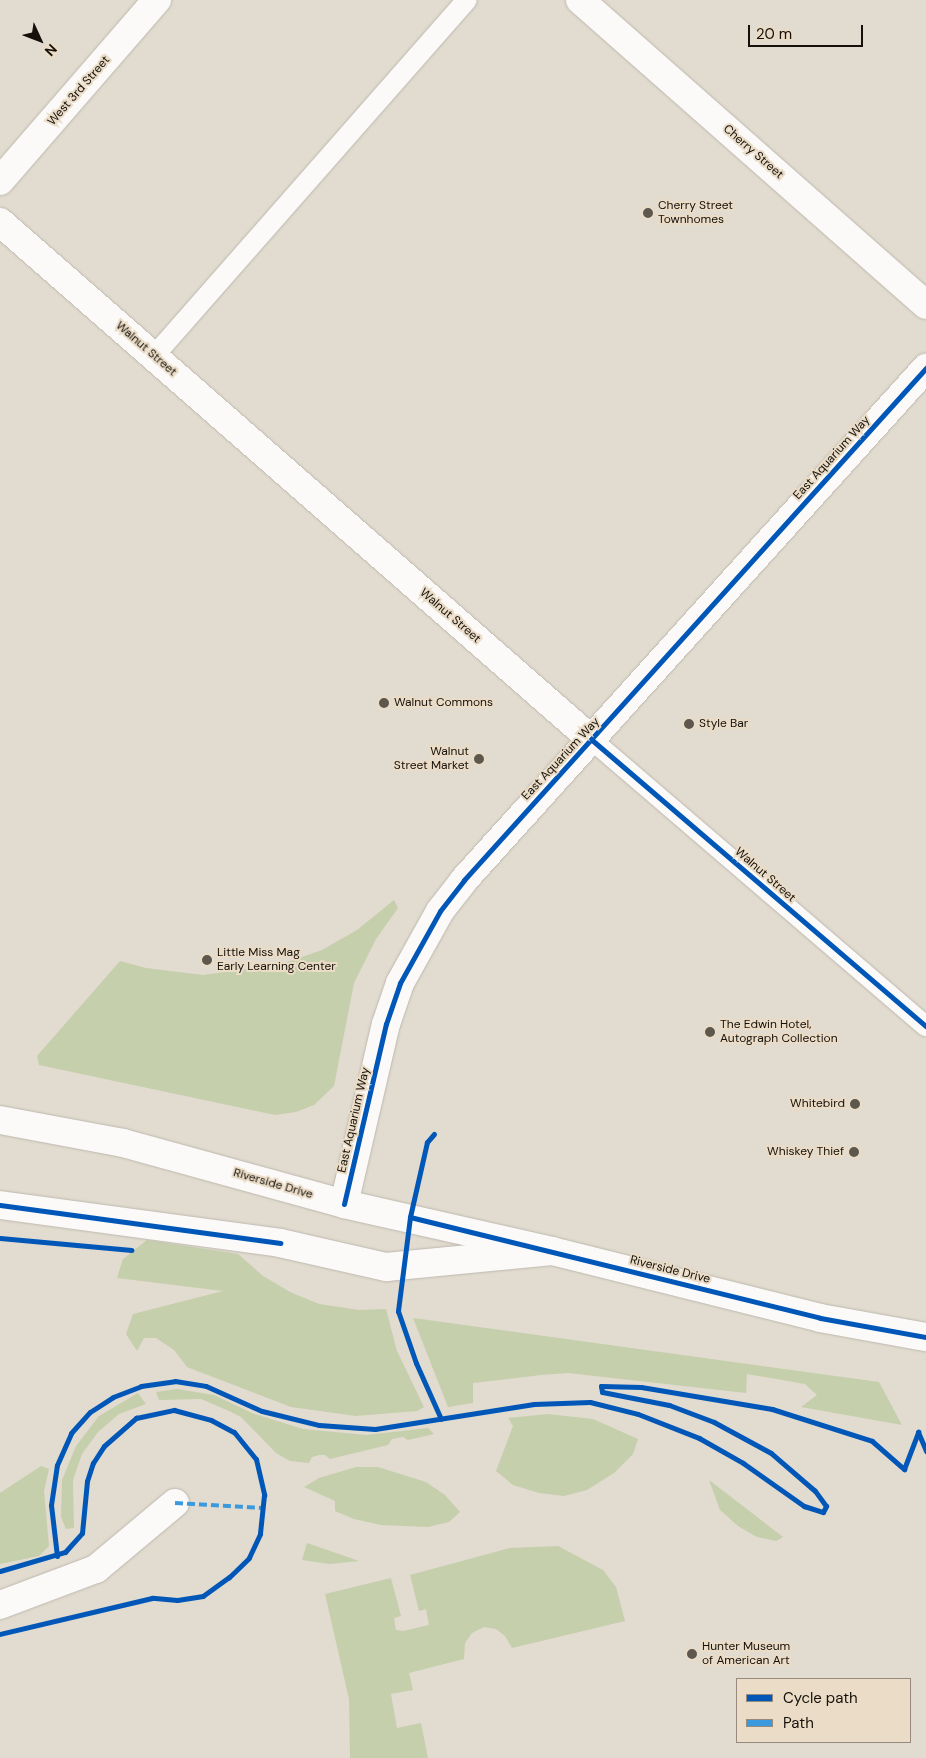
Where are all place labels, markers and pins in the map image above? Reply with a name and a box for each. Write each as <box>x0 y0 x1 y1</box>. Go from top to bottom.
place label: Cherry Street Townhomes <box>658 199 733 227</box>
marker: Cherry Street Townhomes <box>642 207 654 219</box>
place label: Walnut Commons <box>394 696 493 710</box>
marker: Walnut Commons <box>378 697 390 709</box>
place label: Style Bar <box>699 717 748 731</box>
marker: Style Bar <box>683 718 695 730</box>
place label: Walnut Street Market <box>394 745 469 773</box>
marker: Walnut Street Market <box>473 753 485 765</box>
place label: Little Miss Mag Early Learning Center <box>217 946 336 974</box>
marker: Little Miss Mag Early Learning Center <box>201 954 213 966</box>
place label: The Edwin Hotel, Autograph Collection <box>720 1018 838 1046</box>
marker: The Edwin Hotel, Autograph Collection <box>704 1026 716 1038</box>
place label: Whitebird <box>790 1097 845 1111</box>
marker: Whitebird <box>849 1098 861 1110</box>
place label: Whiskey Thief <box>767 1145 844 1159</box>
marker: Whiskey Thief <box>848 1146 860 1158</box>
place label: Hunter Museum of American Art <box>702 1640 790 1668</box>
marker: Hunter Museum of American Art <box>686 1648 698 1660</box>

